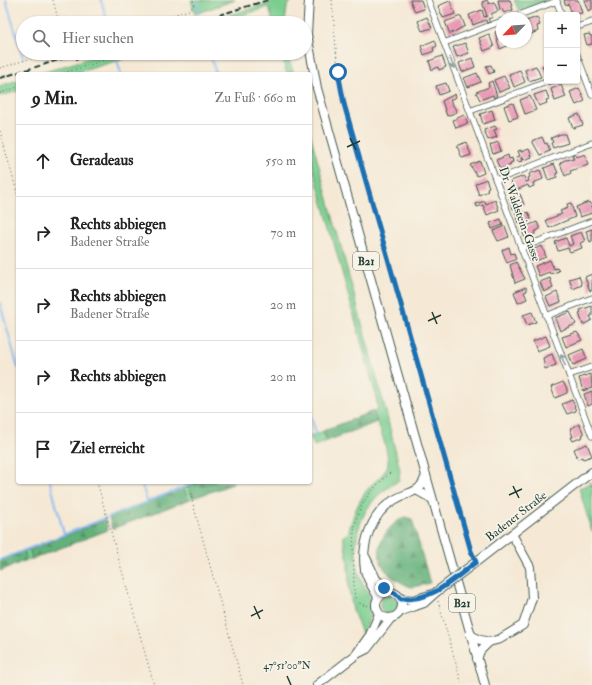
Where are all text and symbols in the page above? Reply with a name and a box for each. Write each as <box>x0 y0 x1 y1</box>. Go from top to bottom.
north arrow <box>496 12 532 48</box>
map controls <box>544 12 580 84</box>
button: + <box>544 12 580 48</box>
search box <box>16 16 312 60</box>
icon: search <box>30 27 52 49</box>
text: Hier suchen <box>62 29 134 48</box>
button: − <box>544 48 580 84</box>
one-way arrow <box>448 56 456 68</box>
route start <box>329 63 347 81</box>
text: 9 Min. <box>32 88 77 109</box>
text: Zu Fuß · 660 m <box>215 90 296 106</box>
icon: ahead <box>32 150 54 172</box>
text: Geradeaus <box>70 151 133 170</box>
text: 550 m <box>265 153 296 169</box>
street label: Dr. Waldstein-Gasse <box>495 165 544 264</box>
text: Rechts abbiegen <box>70 215 166 234</box>
icon: right <box>32 222 54 244</box>
text: 70 m <box>271 225 296 241</box>
text: Badener Straße <box>70 234 150 250</box>
road number: B21 <box>353 252 379 270</box>
text: Rechts abbiegen <box>70 287 166 306</box>
icon: right <box>32 294 54 316</box>
text: 20 m <box>270 297 296 313</box>
text: Badener Straße <box>70 306 150 322</box>
one-way arrow <box>559 355 567 367</box>
icon: right <box>32 366 54 388</box>
text: Rechts abbiegen <box>70 367 166 386</box>
text: 20 m <box>270 369 296 385</box>
icon: arrive <box>32 438 54 460</box>
text: Ziel erreicht <box>70 439 145 458</box>
street label: Badener Straße <box>483 488 550 545</box>
route end <box>375 579 393 597</box>
road number: B21 <box>449 594 475 612</box>
text: 47°51'00"N <box>263 660 311 672</box>

